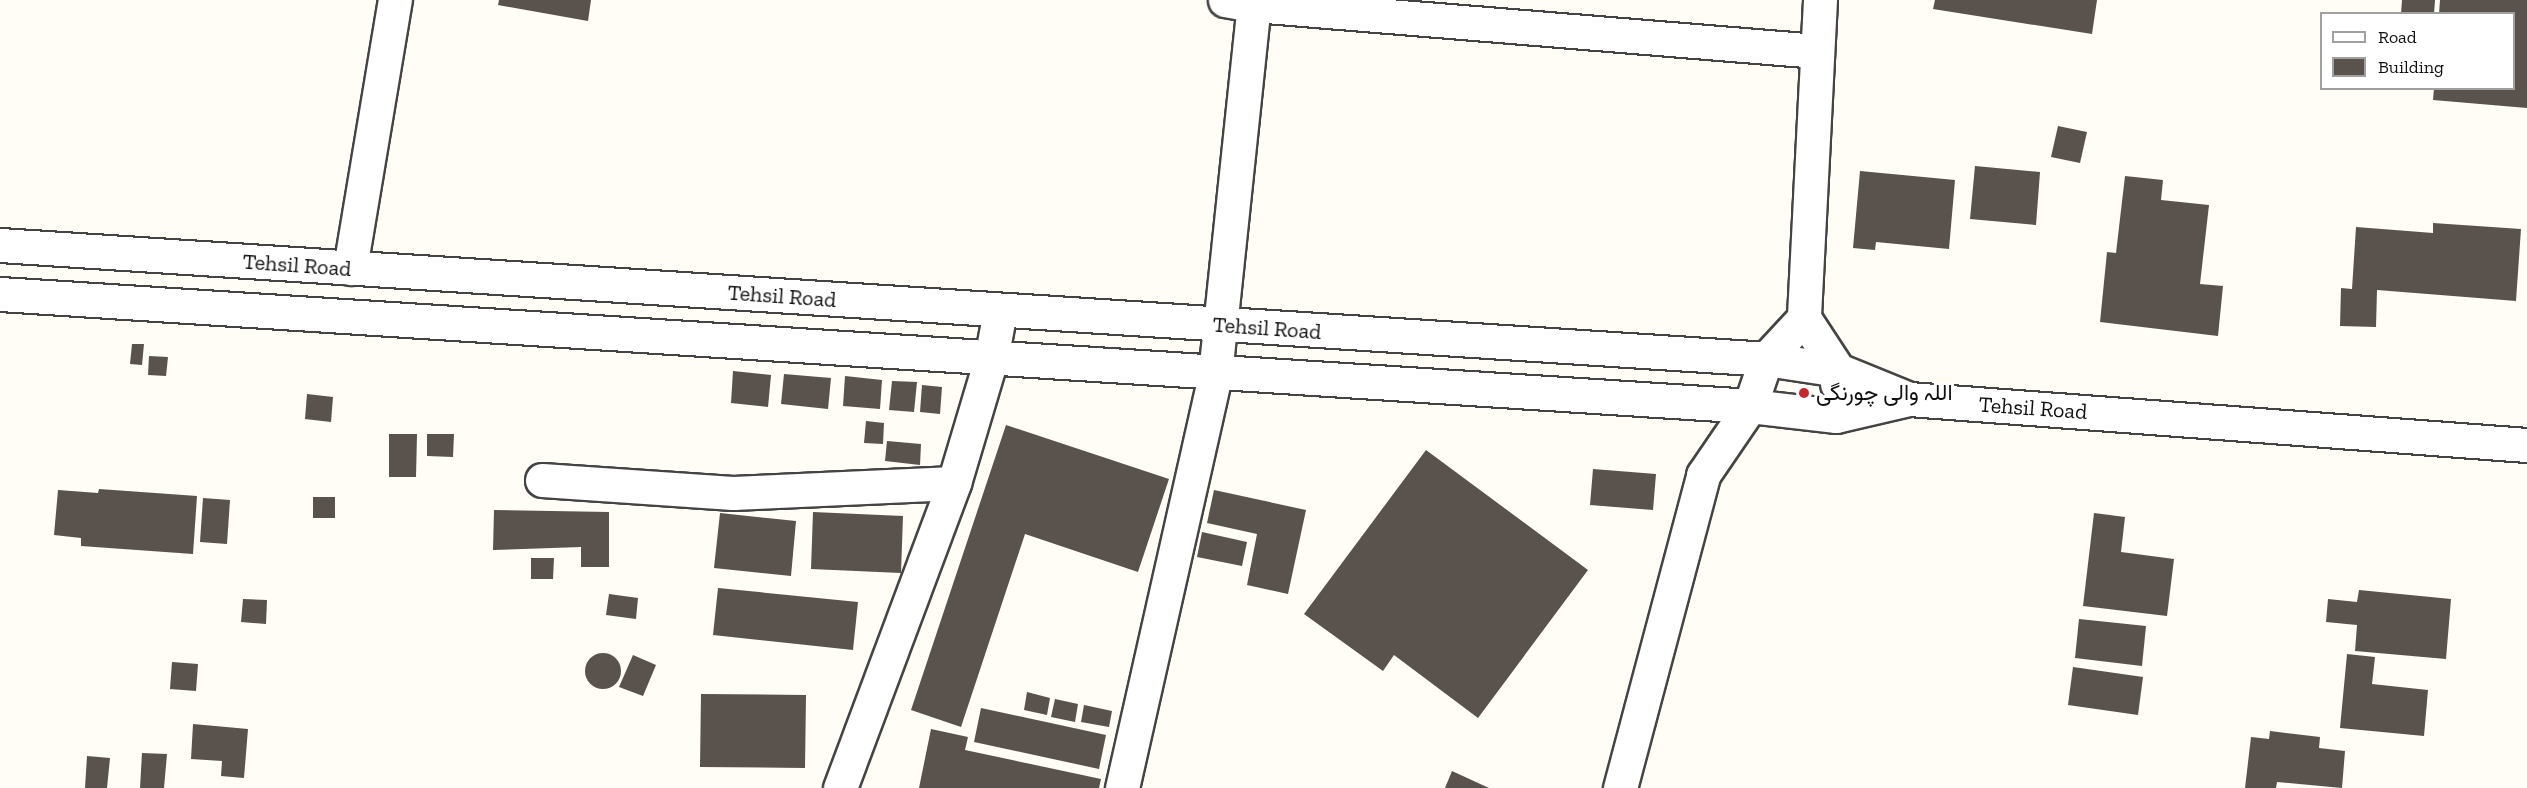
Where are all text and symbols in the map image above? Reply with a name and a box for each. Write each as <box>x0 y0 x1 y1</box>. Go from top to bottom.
legend <box>2320 12 2515 90</box>
text: Road <box>2378 26 2417 48</box>
text: Building <box>2378 56 2444 78</box>
street label: Tehsil Road <box>242 248 352 282</box>
street label: Tehsil Road <box>727 279 837 313</box>
street label: Tehsil Road <box>1212 311 1322 345</box>
place label: اللہ والی چورنگی <box>1816 380 1953 406</box>
marker: اللہ والی چورنگی <box>1797 386 1811 400</box>
street label: Tehsil Road <box>1978 391 2088 425</box>

